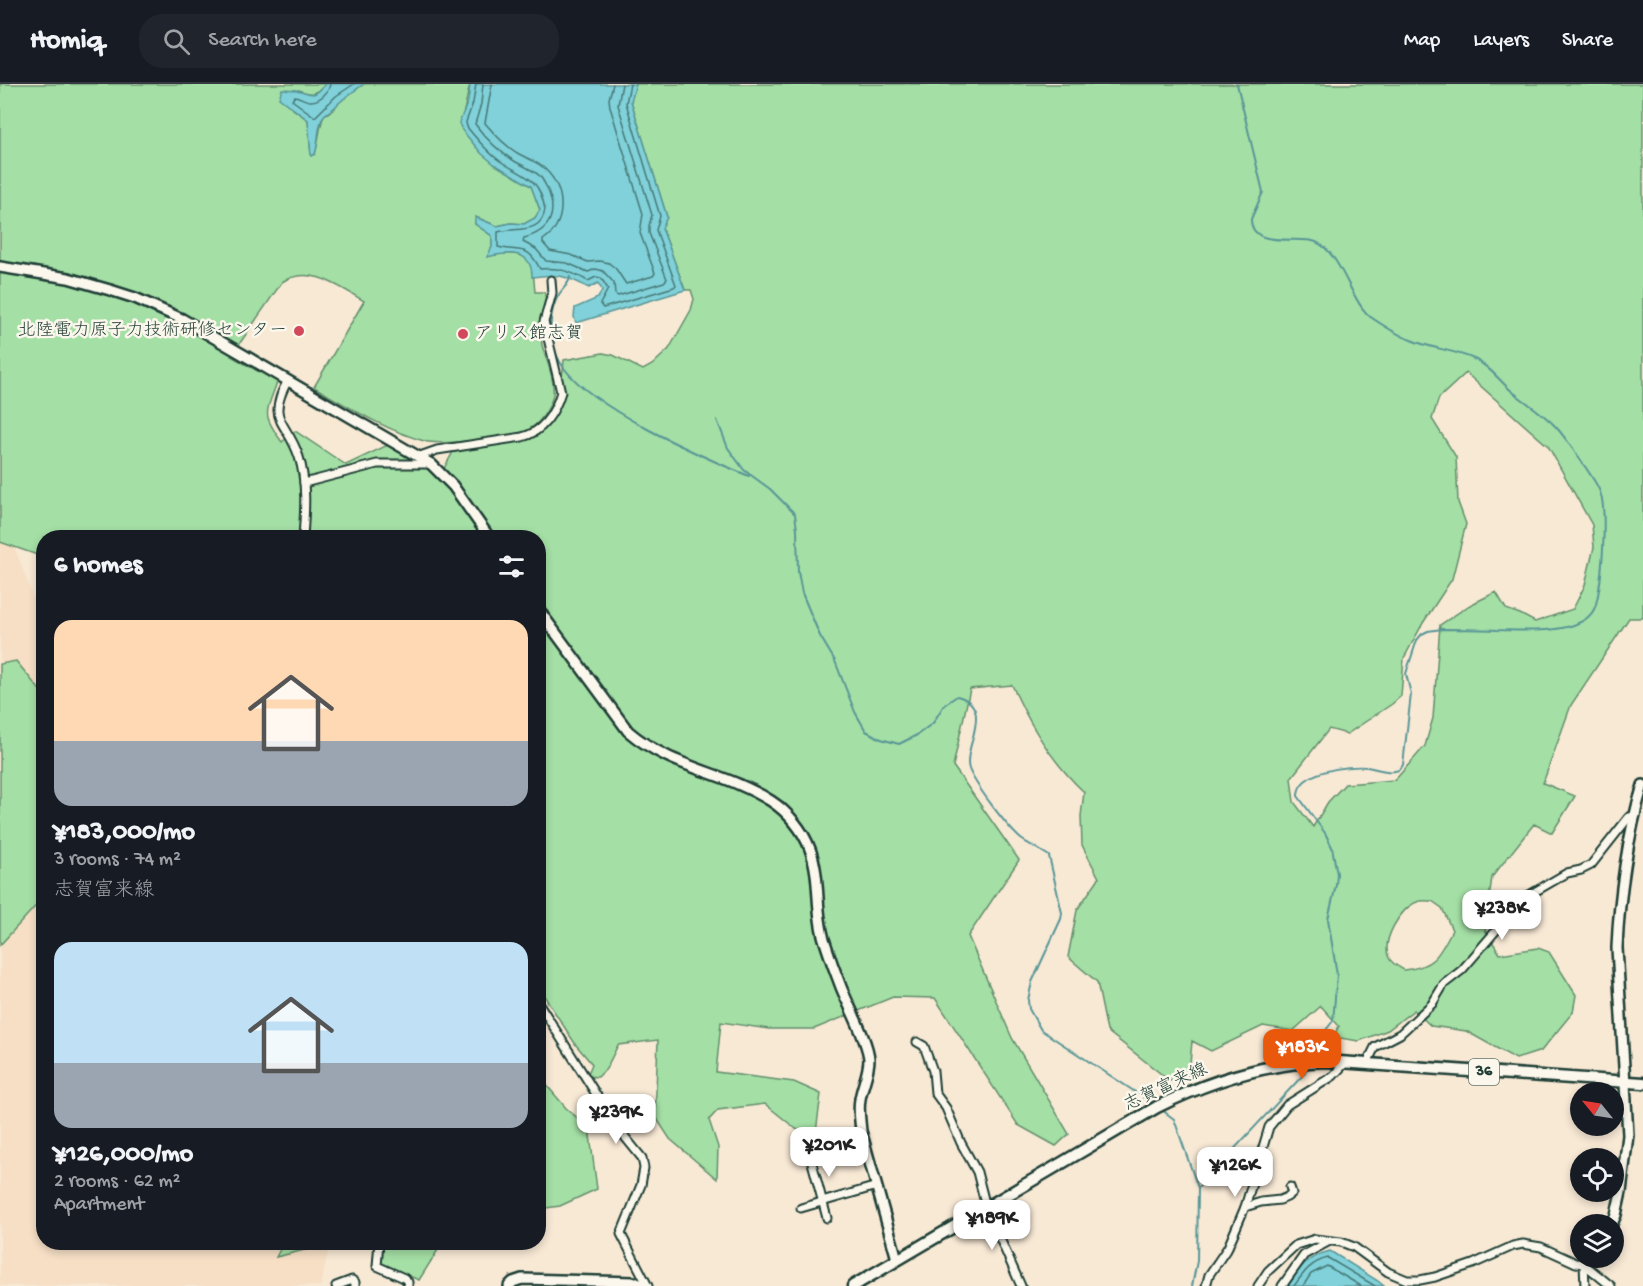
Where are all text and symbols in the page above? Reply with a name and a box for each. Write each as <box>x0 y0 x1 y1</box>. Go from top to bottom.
search box <box>139 14 559 68</box>
text: Homiq <box>30 25 103 58</box>
icon: search <box>160 25 193 58</box>
text: Search here <box>208 28 317 54</box>
text: Map <box>1404 29 1440 54</box>
text: Layers <box>1473 29 1529 54</box>
text: Share <box>1562 29 1613 54</box>
place label: 北陸電力原子力技術研修センター <box>18 320 287 342</box>
place label: アリス館志賀 <box>475 323 583 345</box>
marker: 北陸電力原子力技術研修センター <box>292 324 306 338</box>
marker: アリス館志賀 <box>456 327 470 341</box>
icon: filters <box>495 550 528 583</box>
text: 6 homes <box>54 551 142 582</box>
icon: home <box>237 659 345 767</box>
text: ¥183,000/mo <box>54 818 195 849</box>
text: 3 rooms · 74 m² <box>54 849 181 872</box>
text: 志賀富来線 <box>54 880 154 903</box>
pin: ¥238K <box>1460 890 1544 941</box>
text: ¥238K <box>1476 898 1528 921</box>
icon: home <box>237 981 345 1089</box>
pin: ¥183K <box>1260 1029 1344 1080</box>
text: ¥183K <box>1277 1037 1327 1060</box>
street label: 志賀富来線 <box>1120 1059 1211 1117</box>
road number: 36 <box>1469 1059 1499 1085</box>
north arrow <box>1570 1082 1624 1136</box>
map controls <box>1570 1082 1624 1268</box>
pin: ¥239K <box>574 1094 658 1145</box>
text: ¥239K <box>591 1102 641 1125</box>
pin: ¥201K <box>787 1127 871 1178</box>
text: ¥201K <box>804 1135 854 1158</box>
text: ¥126,000/mo <box>54 1140 193 1171</box>
pin: ¥126K <box>1193 1147 1277 1198</box>
button: locate <box>1570 1148 1624 1202</box>
text: ¥126K <box>1211 1155 1259 1178</box>
text: 2 rooms · 62 m² <box>54 1171 181 1194</box>
text: Apartment <box>54 1194 144 1217</box>
pin: ¥189K <box>950 1200 1034 1251</box>
text: ¥189K <box>967 1208 1017 1231</box>
button: layers <box>1570 1214 1624 1268</box>

